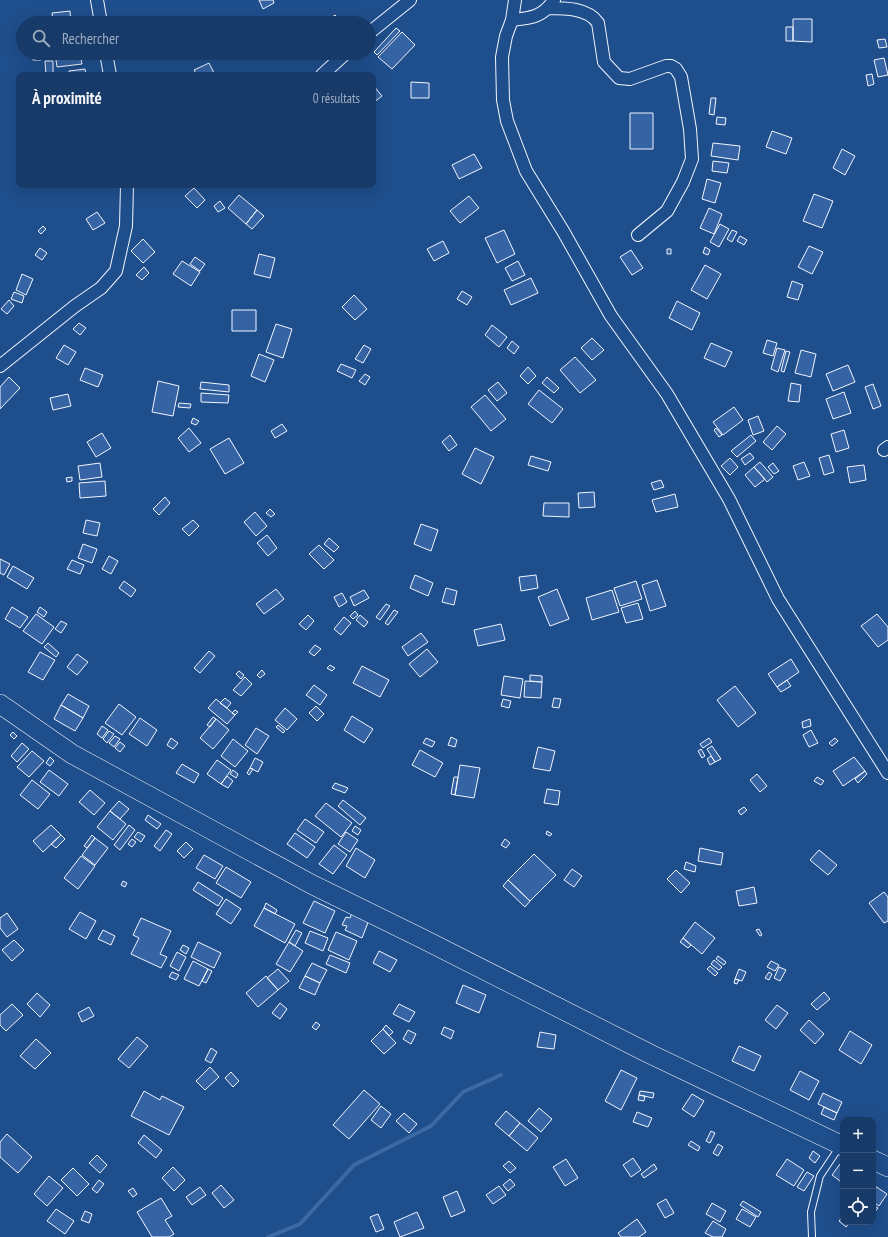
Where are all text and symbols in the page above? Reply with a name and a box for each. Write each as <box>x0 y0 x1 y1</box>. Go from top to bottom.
search box <box>16 16 376 60</box>
icon: search <box>30 27 52 49</box>
text: Rechercher <box>62 29 119 48</box>
text: À proximité <box>32 87 102 109</box>
text: 0 résultats <box>313 90 360 107</box>
map controls <box>840 1117 876 1225</box>
button: + <box>840 1117 876 1153</box>
button: − <box>840 1153 876 1189</box>
button: locate <box>840 1189 876 1225</box>

